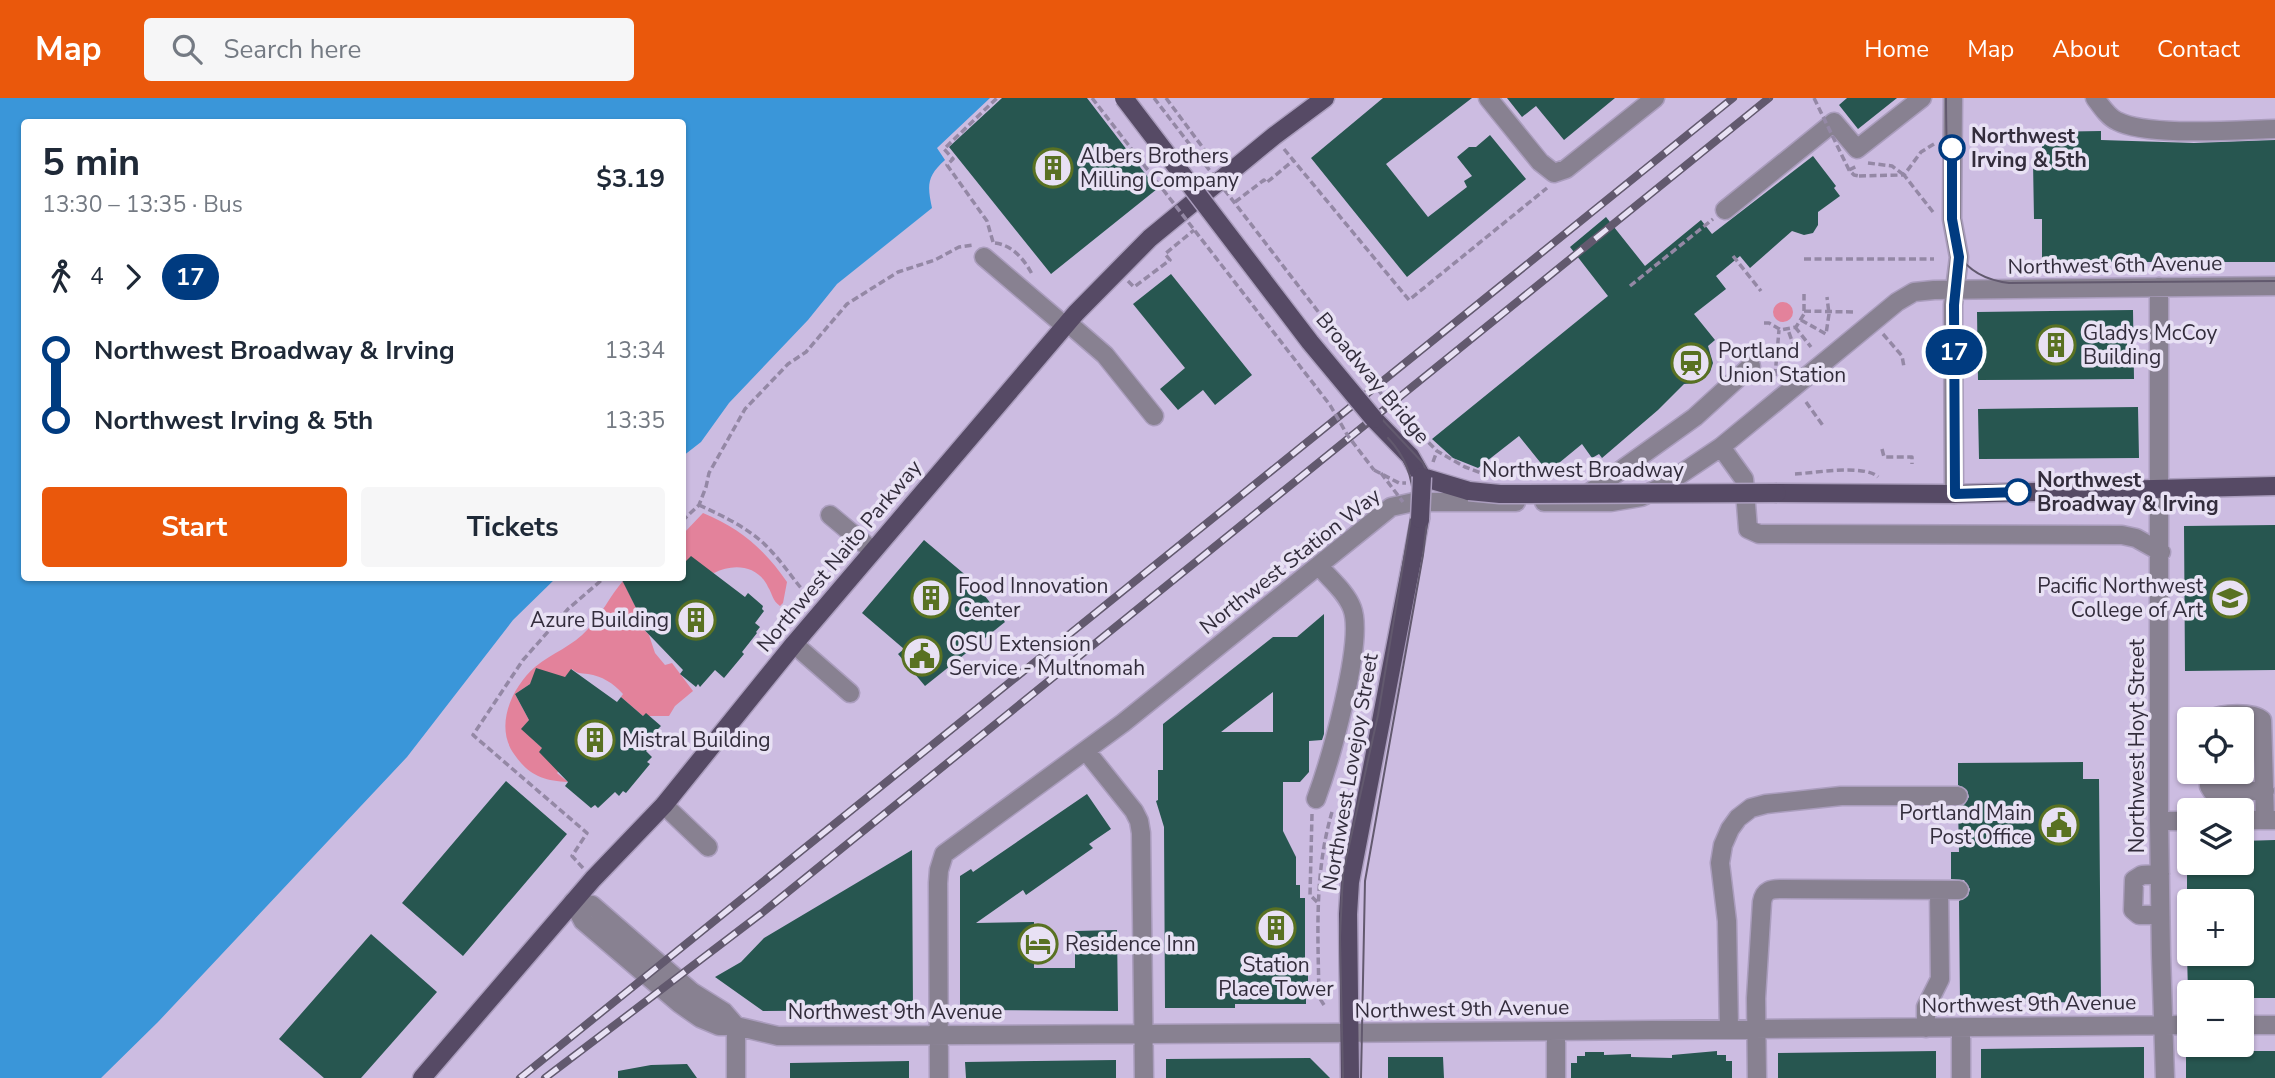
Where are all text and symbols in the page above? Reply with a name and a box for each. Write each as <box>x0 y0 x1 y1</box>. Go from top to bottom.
search box <box>144 18 634 81</box>
text: Map <box>35 27 102 72</box>
icon: search <box>168 30 206 68</box>
text: Search here <box>224 32 361 67</box>
text: Home <box>1864 33 1929 65</box>
text: Map <box>1967 33 2014 65</box>
text: About <box>2052 33 2119 65</box>
text: Contact <box>2157 33 2240 65</box>
place label: Northwest Irving & 5th <box>1971 122 2087 174</box>
marker: Northwest Irving & 5th <box>1939 135 1965 161</box>
text: 5 min <box>42 137 140 188</box>
place label: Albers Brothers Milling Company <box>1080 142 1239 194</box>
building icon: Albers Brothers Milling Company <box>1032 147 1074 189</box>
text: $3.19 <box>596 161 665 196</box>
text: 13:30 – 13:35 · Bus <box>42 189 243 220</box>
street label: Northwest 6th Avenue <box>2007 249 2223 281</box>
icon: walk <box>42 258 80 296</box>
icon: forward <box>114 258 152 296</box>
text: 4 <box>90 261 104 292</box>
text: 17 <box>176 261 205 293</box>
street label: Broadway Bridge <box>1310 306 1436 450</box>
place label: Gladys McCoy Building <box>2083 319 2218 371</box>
building icon: Gladys McCoy Building <box>2035 324 2077 366</box>
line badge: 17 <box>1923 329 1986 375</box>
text: Northwest Broadway & Irving <box>94 333 455 368</box>
text: 13:34 <box>605 335 665 366</box>
text: 17 <box>1940 336 1968 368</box>
place label: Portland Union Station <box>1718 337 1846 389</box>
station icon: Portland Union Station <box>1670 342 1712 384</box>
text: Northwest Irving & 5th <box>94 403 373 438</box>
text: 13:35 <box>605 405 665 436</box>
street label: Northwest Naito Parkway <box>750 454 928 658</box>
street label: Northwest Broadway <box>1482 456 1684 484</box>
place label: Northwest Broadway & Irving <box>2037 466 2219 518</box>
marker: Northwest Broadway & Irving <box>2005 479 2031 505</box>
street label: Northwest Station Way <box>1194 481 1386 640</box>
button: Start <box>42 487 347 567</box>
button: Tickets <box>361 487 665 567</box>
place label: Food Innovation Center <box>958 572 1108 624</box>
place label: Pacific Northwest College of Art <box>2037 572 2204 624</box>
building icon: Food Innovation Center <box>910 577 952 619</box>
school or university icon: Pacific Northwest College of Art <box>2209 577 2251 619</box>
building icon: Azure Building <box>675 599 717 641</box>
place label: Azure Building <box>530 606 669 634</box>
place label: OSU Extension Service - Multnomah <box>949 630 1145 682</box>
public building icon: OSU Extension Service - Multnomah <box>901 635 943 677</box>
street label: Northwest Hoyt Street <box>2123 638 2151 853</box>
street label: Northwest Lovejoy Street <box>1315 651 1385 893</box>
map controls <box>2177 707 2254 1057</box>
button: locate <box>2177 707 2254 784</box>
building icon: Mistral Building <box>574 719 616 761</box>
place label: Mistral Building <box>622 726 771 754</box>
button: layers <box>2177 798 2254 875</box>
place label: Portland Main Post Office <box>1899 799 2032 851</box>
public building icon: Portland Main Post Office <box>2038 804 2080 846</box>
button: + <box>2177 889 2254 966</box>
building icon: Station Place Tower <box>1255 907 1297 949</box>
hotel icon: Residence Inn <box>1017 923 1059 965</box>
place label: Residence Inn <box>1065 930 1196 958</box>
place label: Station Place Tower <box>1218 951 1334 1003</box>
button: − <box>2177 980 2254 1057</box>
street label: Northwest 9th Avenue <box>1921 988 2137 1020</box>
street label: Northwest 9th Avenue <box>1354 993 1570 1025</box>
street label: Northwest 9th Avenue <box>788 998 1002 1026</box>

